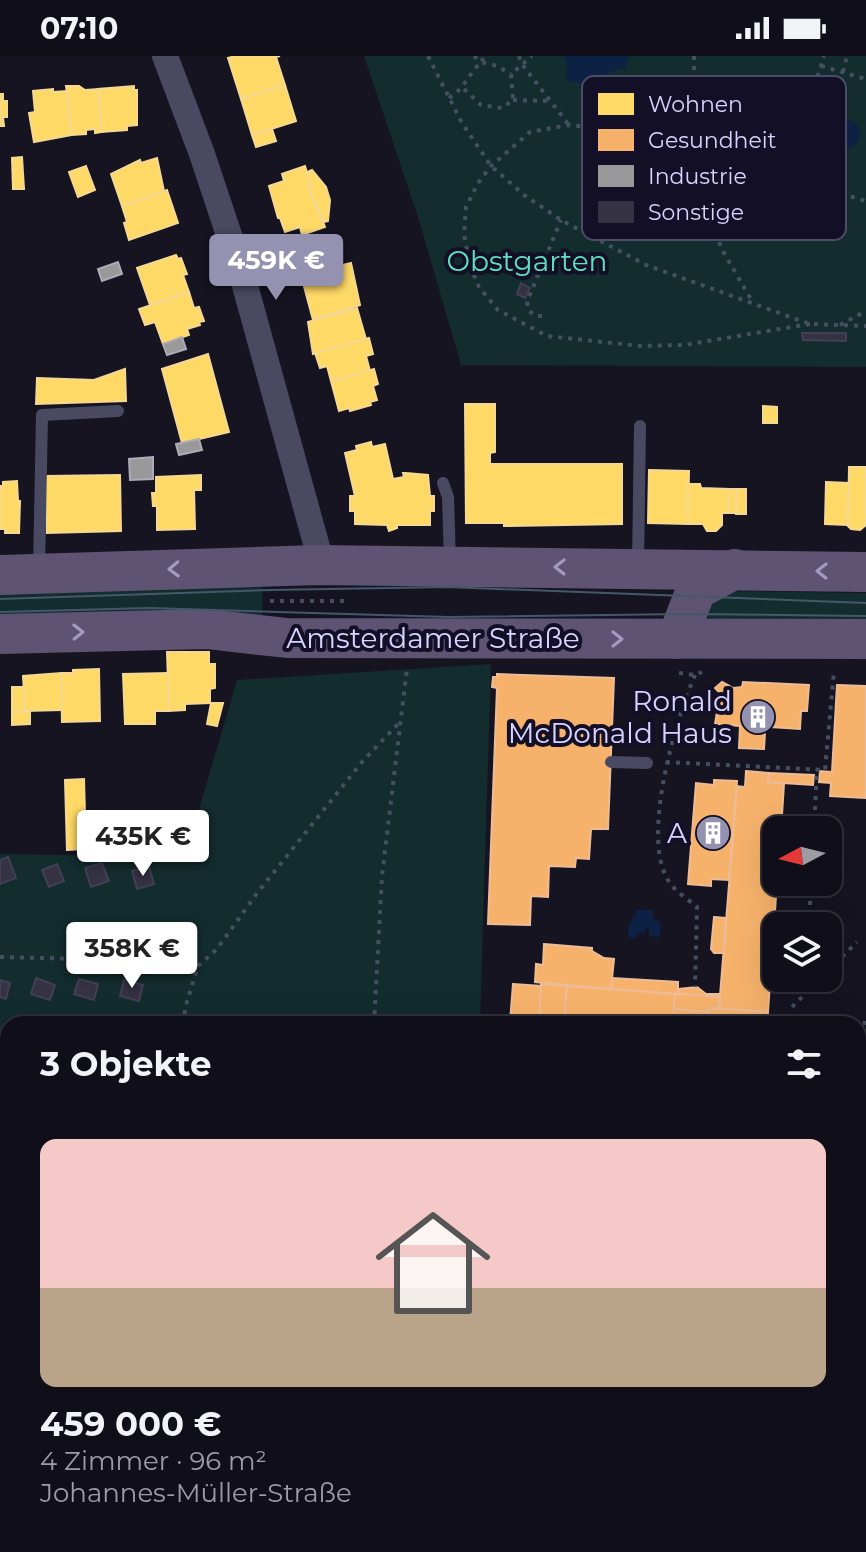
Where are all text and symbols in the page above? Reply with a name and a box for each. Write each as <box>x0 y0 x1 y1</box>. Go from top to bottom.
text: 07:10 <box>40 10 118 47</box>
legend <box>582 76 846 240</box>
text: Wohnen <box>648 91 743 118</box>
text: Gesundheit <box>648 127 776 154</box>
text: Industrie <box>648 163 747 190</box>
text: Sonstige <box>648 199 744 226</box>
pin: 459K € <box>211 234 341 302</box>
text: 459K € <box>227 244 325 276</box>
park label: Obstgarten <box>446 244 608 278</box>
one-way arrow <box>553 558 566 576</box>
one-way arrow <box>167 561 180 578</box>
one-way arrow <box>815 562 828 580</box>
street label: Amsterdamer Straße <box>286 621 580 655</box>
one-way arrow <box>72 624 85 641</box>
one-way arrow <box>611 631 624 648</box>
place label: Ronald McDonald Haus <box>508 684 732 750</box>
building icon: Ronald McDonald Haus <box>739 698 777 736</box>
pin: 435K € <box>78 810 208 878</box>
building icon: A <box>694 814 732 852</box>
place label: A <box>667 816 688 850</box>
north arrow <box>762 816 842 896</box>
map controls <box>762 816 842 992</box>
text: 435K € <box>95 820 191 852</box>
button: layers <box>762 912 842 992</box>
pin: 358K € <box>67 922 197 990</box>
text: 358K € <box>84 932 180 964</box>
icon: filters <box>782 1042 826 1086</box>
text: 3 Objekte <box>40 1043 212 1085</box>
icon: home <box>361 1191 505 1335</box>
text: 459 000 € <box>40 1403 221 1445</box>
text: 4 Zimmer · 96 m² <box>40 1445 267 1477</box>
text: Johannes-Müller-Straße <box>40 1477 352 1509</box>

